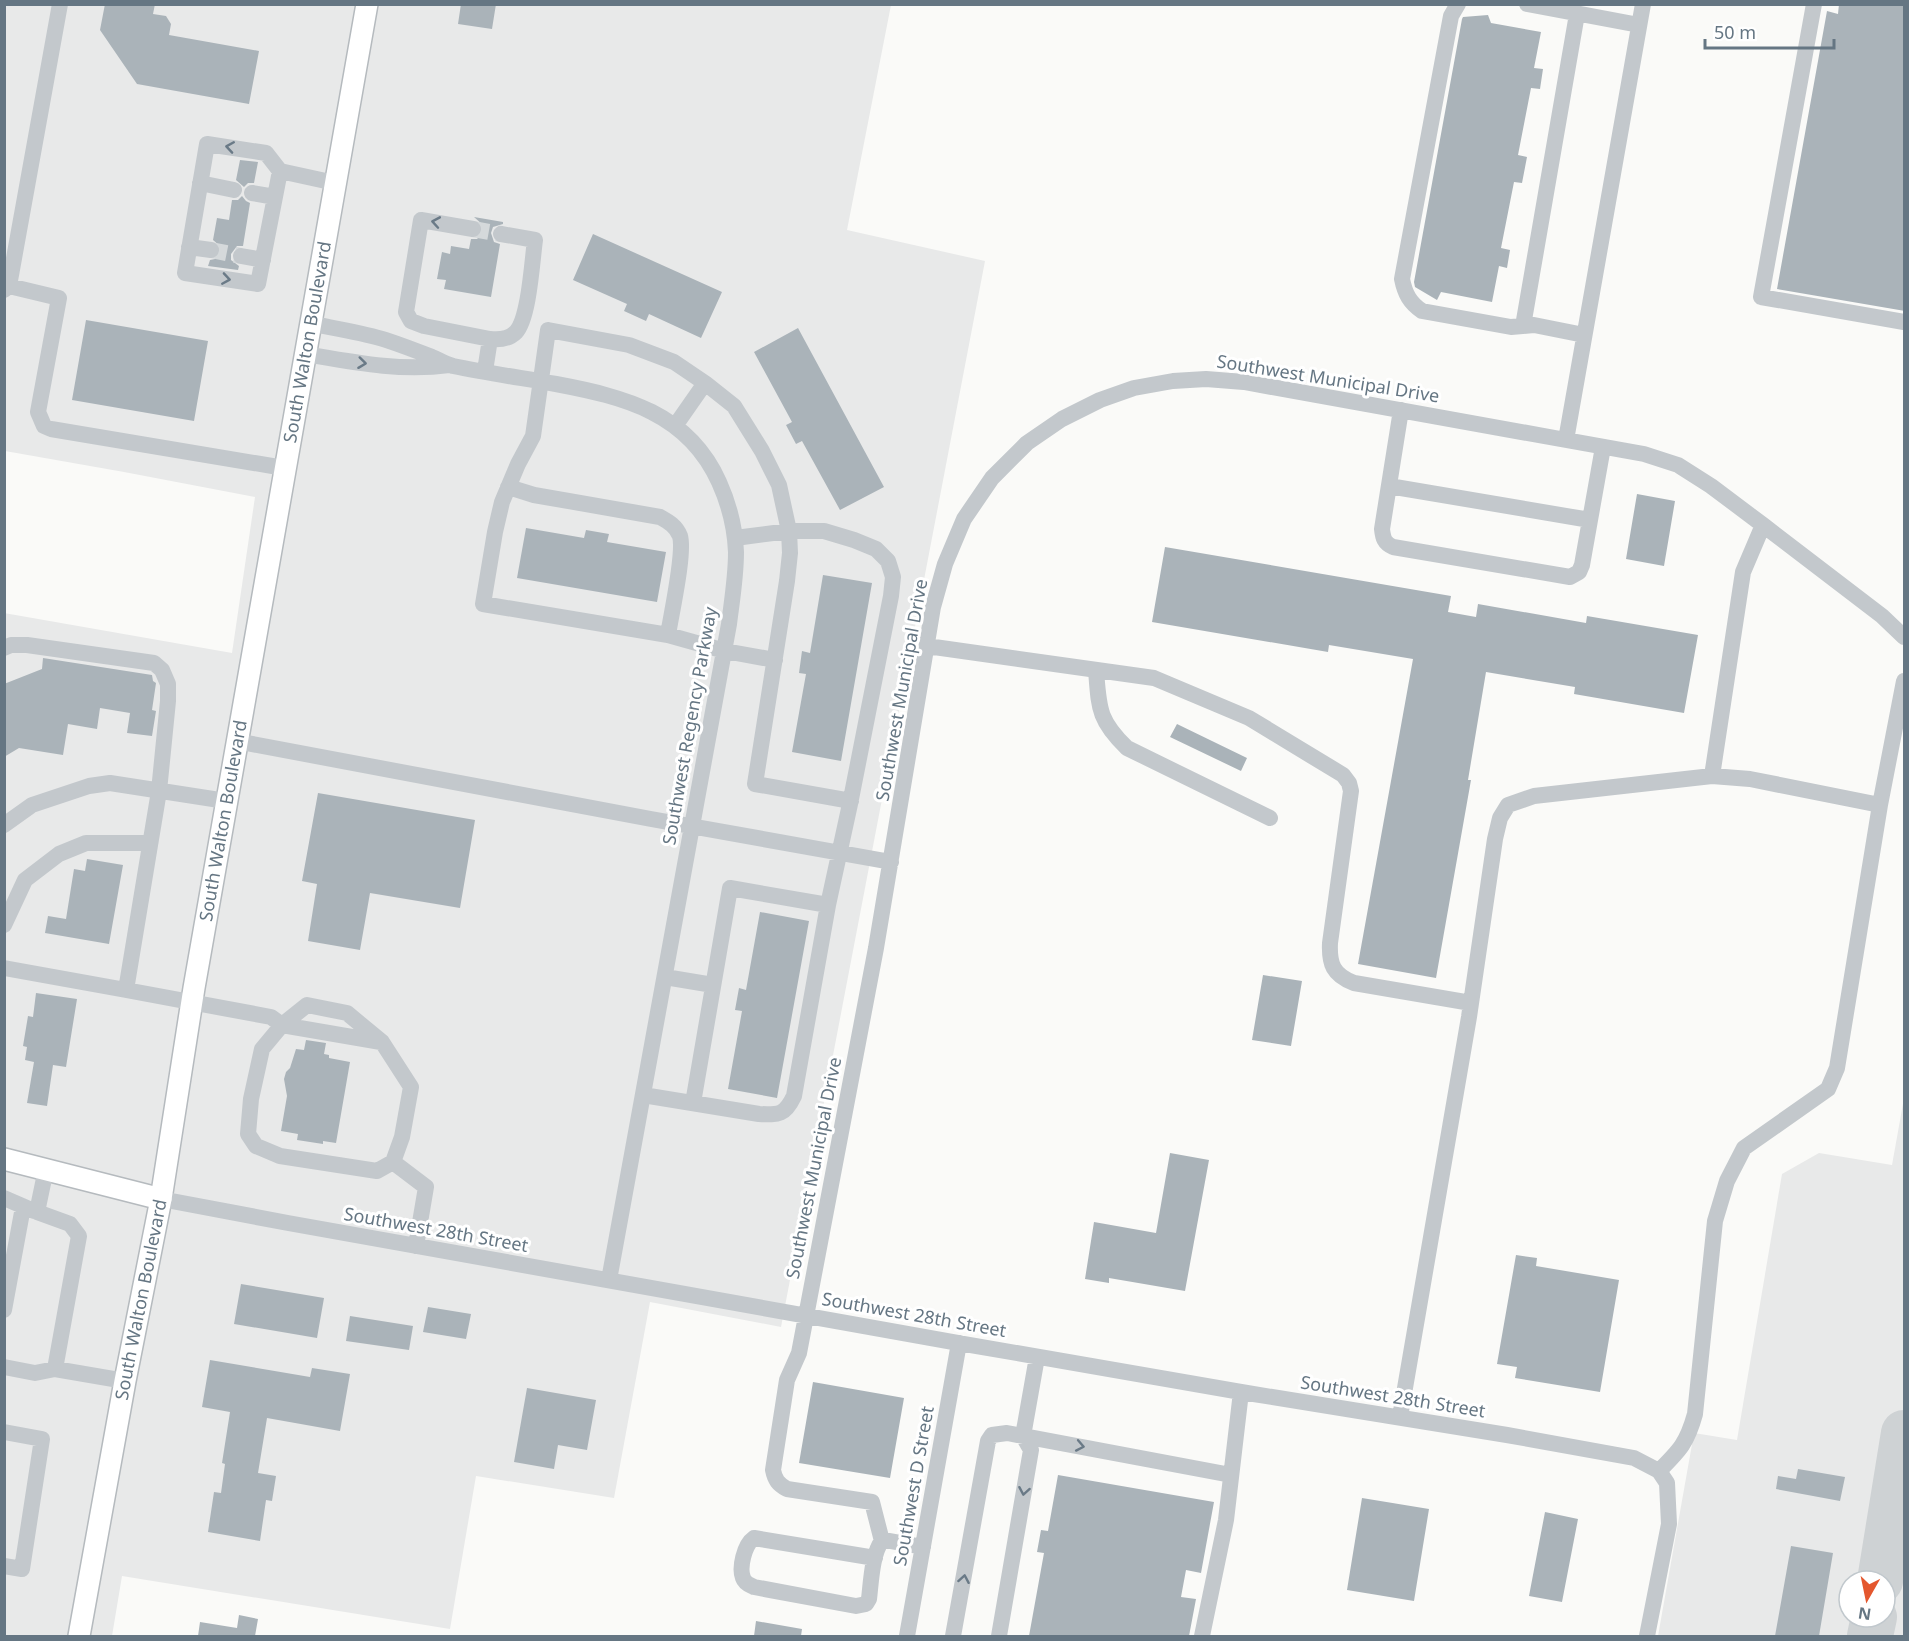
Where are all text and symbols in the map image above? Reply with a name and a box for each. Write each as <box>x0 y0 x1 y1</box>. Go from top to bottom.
scale bar <box>1705 12 1834 50</box>
text: 50 m <box>1714 20 1756 44</box>
one-way arrow <box>226 142 235 154</box>
one-way arrow <box>432 216 442 229</box>
street label: South Walton Boulevard <box>277 239 336 445</box>
one-way arrow <box>221 272 231 285</box>
street label: Southwest Municipal Drive <box>1215 349 1441 407</box>
one-way arrow <box>358 356 367 368</box>
street label: Southwest Municipal Drive <box>870 577 932 803</box>
street label: Southwest Regency Parkway <box>656 604 722 847</box>
street label: South Walton Boulevard <box>193 718 252 923</box>
street label: Southwest Municipal Drive <box>780 1055 846 1281</box>
street label: South Walton Boulevard <box>109 1197 172 1402</box>
street label: Southwest 28th Street <box>342 1201 531 1257</box>
street label: Southwest 28th Street <box>820 1286 1009 1342</box>
street label: Southwest 28th Street <box>1299 1370 1488 1423</box>
street label: Southwest D Street <box>887 1404 939 1568</box>
one-way arrow <box>1075 1439 1085 1452</box>
one-way arrow <box>1018 1486 1031 1496</box>
north arrow <box>1837 1569 1897 1629</box>
one-way arrow <box>957 1574 969 1584</box>
text: N <box>1857 1602 1873 1626</box>

